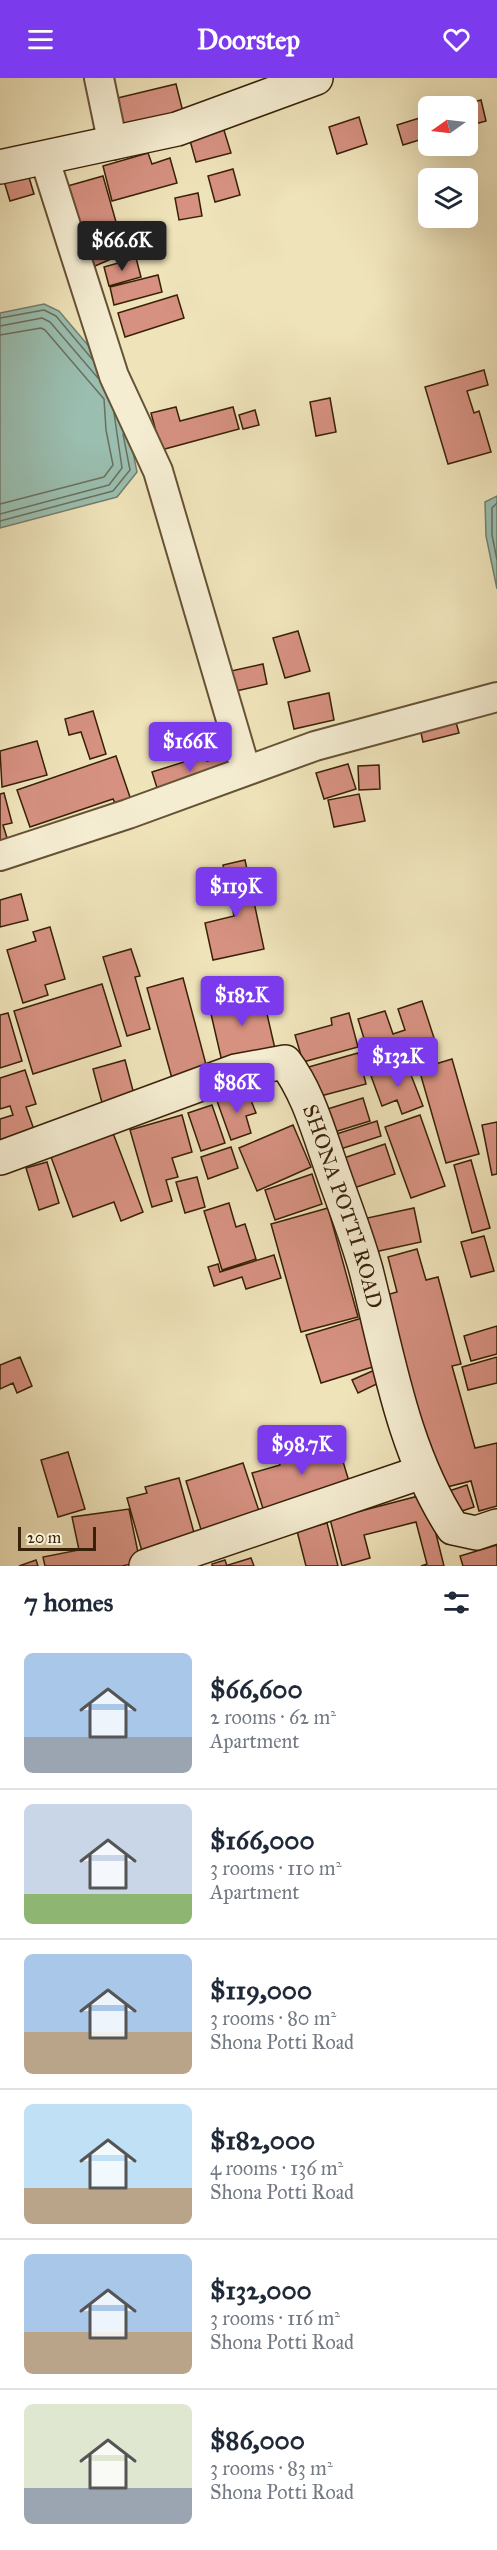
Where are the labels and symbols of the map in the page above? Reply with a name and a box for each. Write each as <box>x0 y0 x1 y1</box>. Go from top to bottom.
north arrow <box>418 96 478 156</box>
pin: $66.6K <box>73 221 171 272</box>
pin: $166K <box>148 722 232 773</box>
pin: $119K <box>194 867 278 918</box>
pin: $182K <box>200 976 284 1027</box>
pin: $132K <box>356 1037 440 1088</box>
pin: $86K <box>201 1063 273 1114</box>
street label: SHONA POTTI ROAD <box>297 1101 388 1311</box>
pin: $98.7K <box>253 1425 351 1476</box>
scale bar <box>18 1524 96 1552</box>

